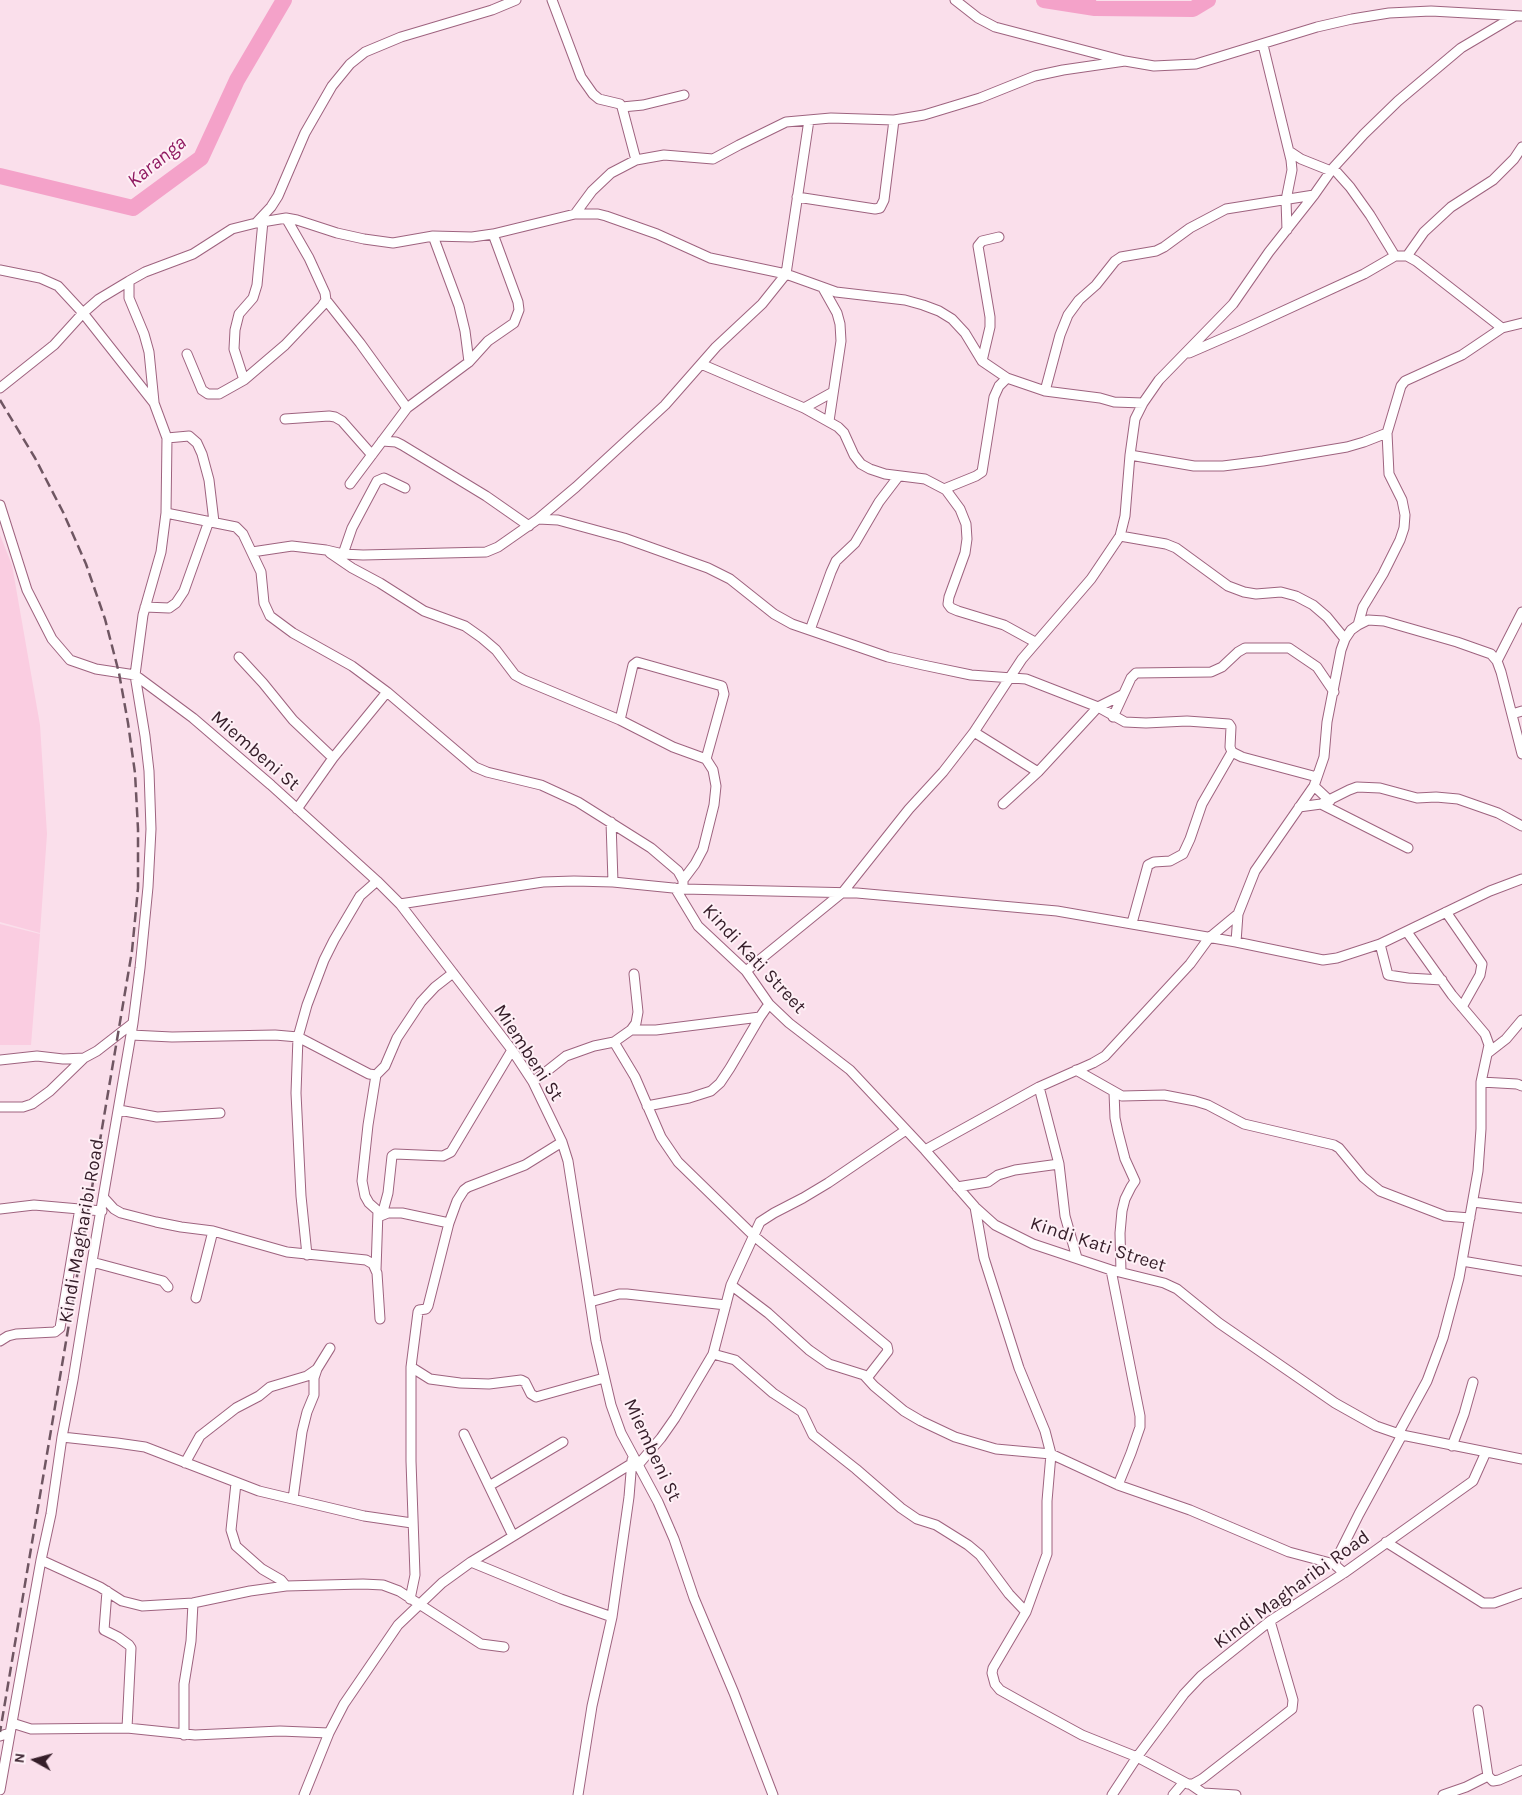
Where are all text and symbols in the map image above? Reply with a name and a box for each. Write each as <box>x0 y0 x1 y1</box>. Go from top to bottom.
water label: Karanga <box>123 131 191 193</box>
street label: Miembeni St <box>206 706 304 796</box>
street label: Kindi Kati Street <box>697 899 811 1019</box>
street label: Miembeni St <box>488 1000 568 1106</box>
street label: Kindi Magharibi Road <box>55 1137 109 1325</box>
street label: Kindi Kati Street <box>1027 1212 1169 1278</box>
street label: Miembeni St <box>618 1395 686 1505</box>
street label: Kindi Magharibi Road <box>1210 1526 1374 1654</box>
north arrow <box>10 1735 60 1785</box>
text: N <box>11 1752 29 1764</box>

